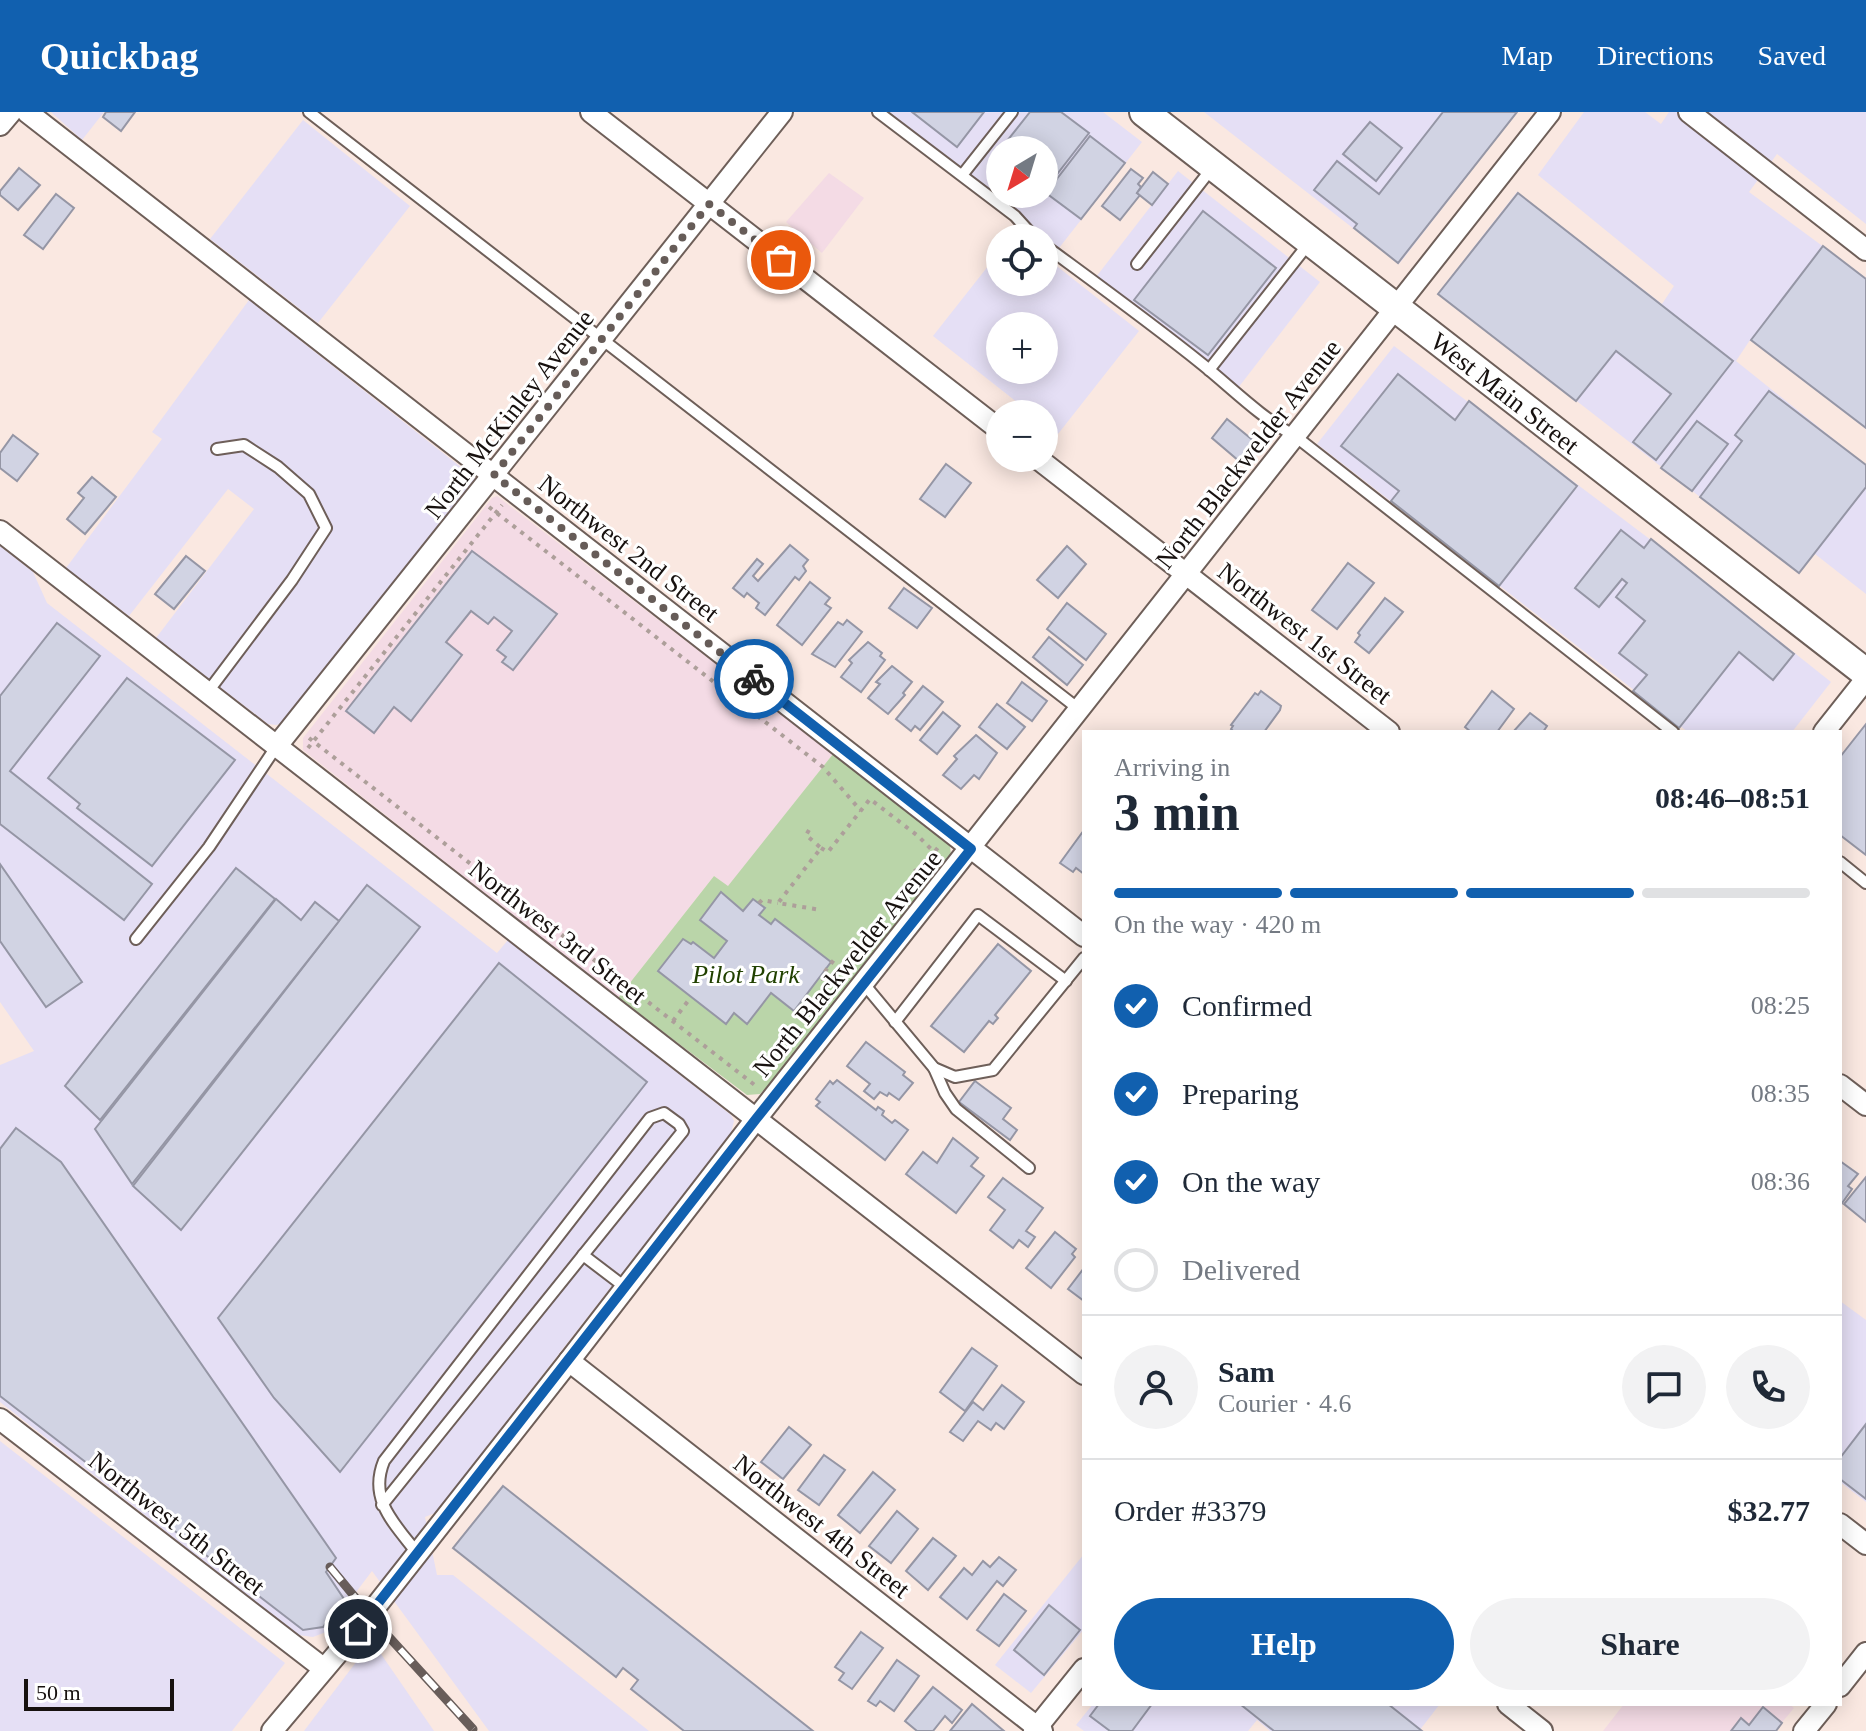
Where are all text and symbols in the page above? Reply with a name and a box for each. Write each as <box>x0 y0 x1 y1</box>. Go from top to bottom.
text: Quickbag <box>40 35 198 77</box>
text: Map <box>1502 40 1553 71</box>
text: Directions <box>1597 40 1714 71</box>
text: Saved <box>1758 40 1826 71</box>
north arrow <box>986 136 1058 208</box>
map controls <box>986 136 1058 472</box>
button: locate <box>986 224 1058 296</box>
pin <box>747 226 815 294</box>
icon: bag <box>759 238 803 282</box>
street label: North McKinley Avenue <box>419 304 600 524</box>
button: + <box>986 312 1058 384</box>
street label: West Main Street <box>1425 327 1585 461</box>
street label: North Blackwelder Avenue <box>1150 334 1347 575</box>
button: − <box>986 400 1058 472</box>
street label: Northwest 2nd Street <box>533 469 725 628</box>
street label: Northwest 1st Street <box>1212 557 1398 711</box>
courier <box>714 639 794 719</box>
icon: bike <box>732 657 776 701</box>
text: Arriving in <box>1114 753 1230 782</box>
text: 08:46–08:51 <box>1655 781 1810 814</box>
text: 3 min <box>1114 784 1240 841</box>
street label: North Blackwelder Avenue <box>747 844 948 1082</box>
street label: Northwest 3rd Street <box>463 854 653 1011</box>
text: On the way · 420 m <box>1114 910 1321 939</box>
park label: Pilot Park <box>691 960 800 989</box>
icon: check <box>1114 984 1158 1028</box>
text: Confirmed <box>1182 989 1312 1022</box>
text: 08:25 <box>1751 991 1810 1020</box>
icon: check <box>1114 1072 1158 1116</box>
text: Preparing <box>1182 1077 1299 1110</box>
text: 08:35 <box>1751 1079 1810 1108</box>
icon: check <box>1114 1160 1158 1204</box>
text: On the way <box>1182 1165 1320 1198</box>
text: 08:36 <box>1751 1167 1810 1196</box>
text: Delivered <box>1182 1253 1300 1286</box>
button: person <box>1114 1345 1198 1429</box>
button: chat <box>1622 1345 1706 1429</box>
button: phone <box>1726 1345 1810 1429</box>
text: Sam <box>1218 1355 1275 1388</box>
text: Courier · 4.6 <box>1218 1389 1352 1418</box>
street label: Northwest 5th Street <box>83 1446 271 1602</box>
street label: Northwest 4th Street <box>728 1449 916 1605</box>
text: Order #3379 <box>1114 1494 1266 1527</box>
text: $32.77 <box>1728 1494 1810 1527</box>
pin <box>324 1595 392 1663</box>
button: Help <box>1114 1598 1454 1690</box>
button: Share <box>1470 1598 1810 1690</box>
icon: home <box>336 1607 380 1651</box>
scale bar <box>24 1675 174 1711</box>
text: 50 m <box>36 1680 81 1705</box>

